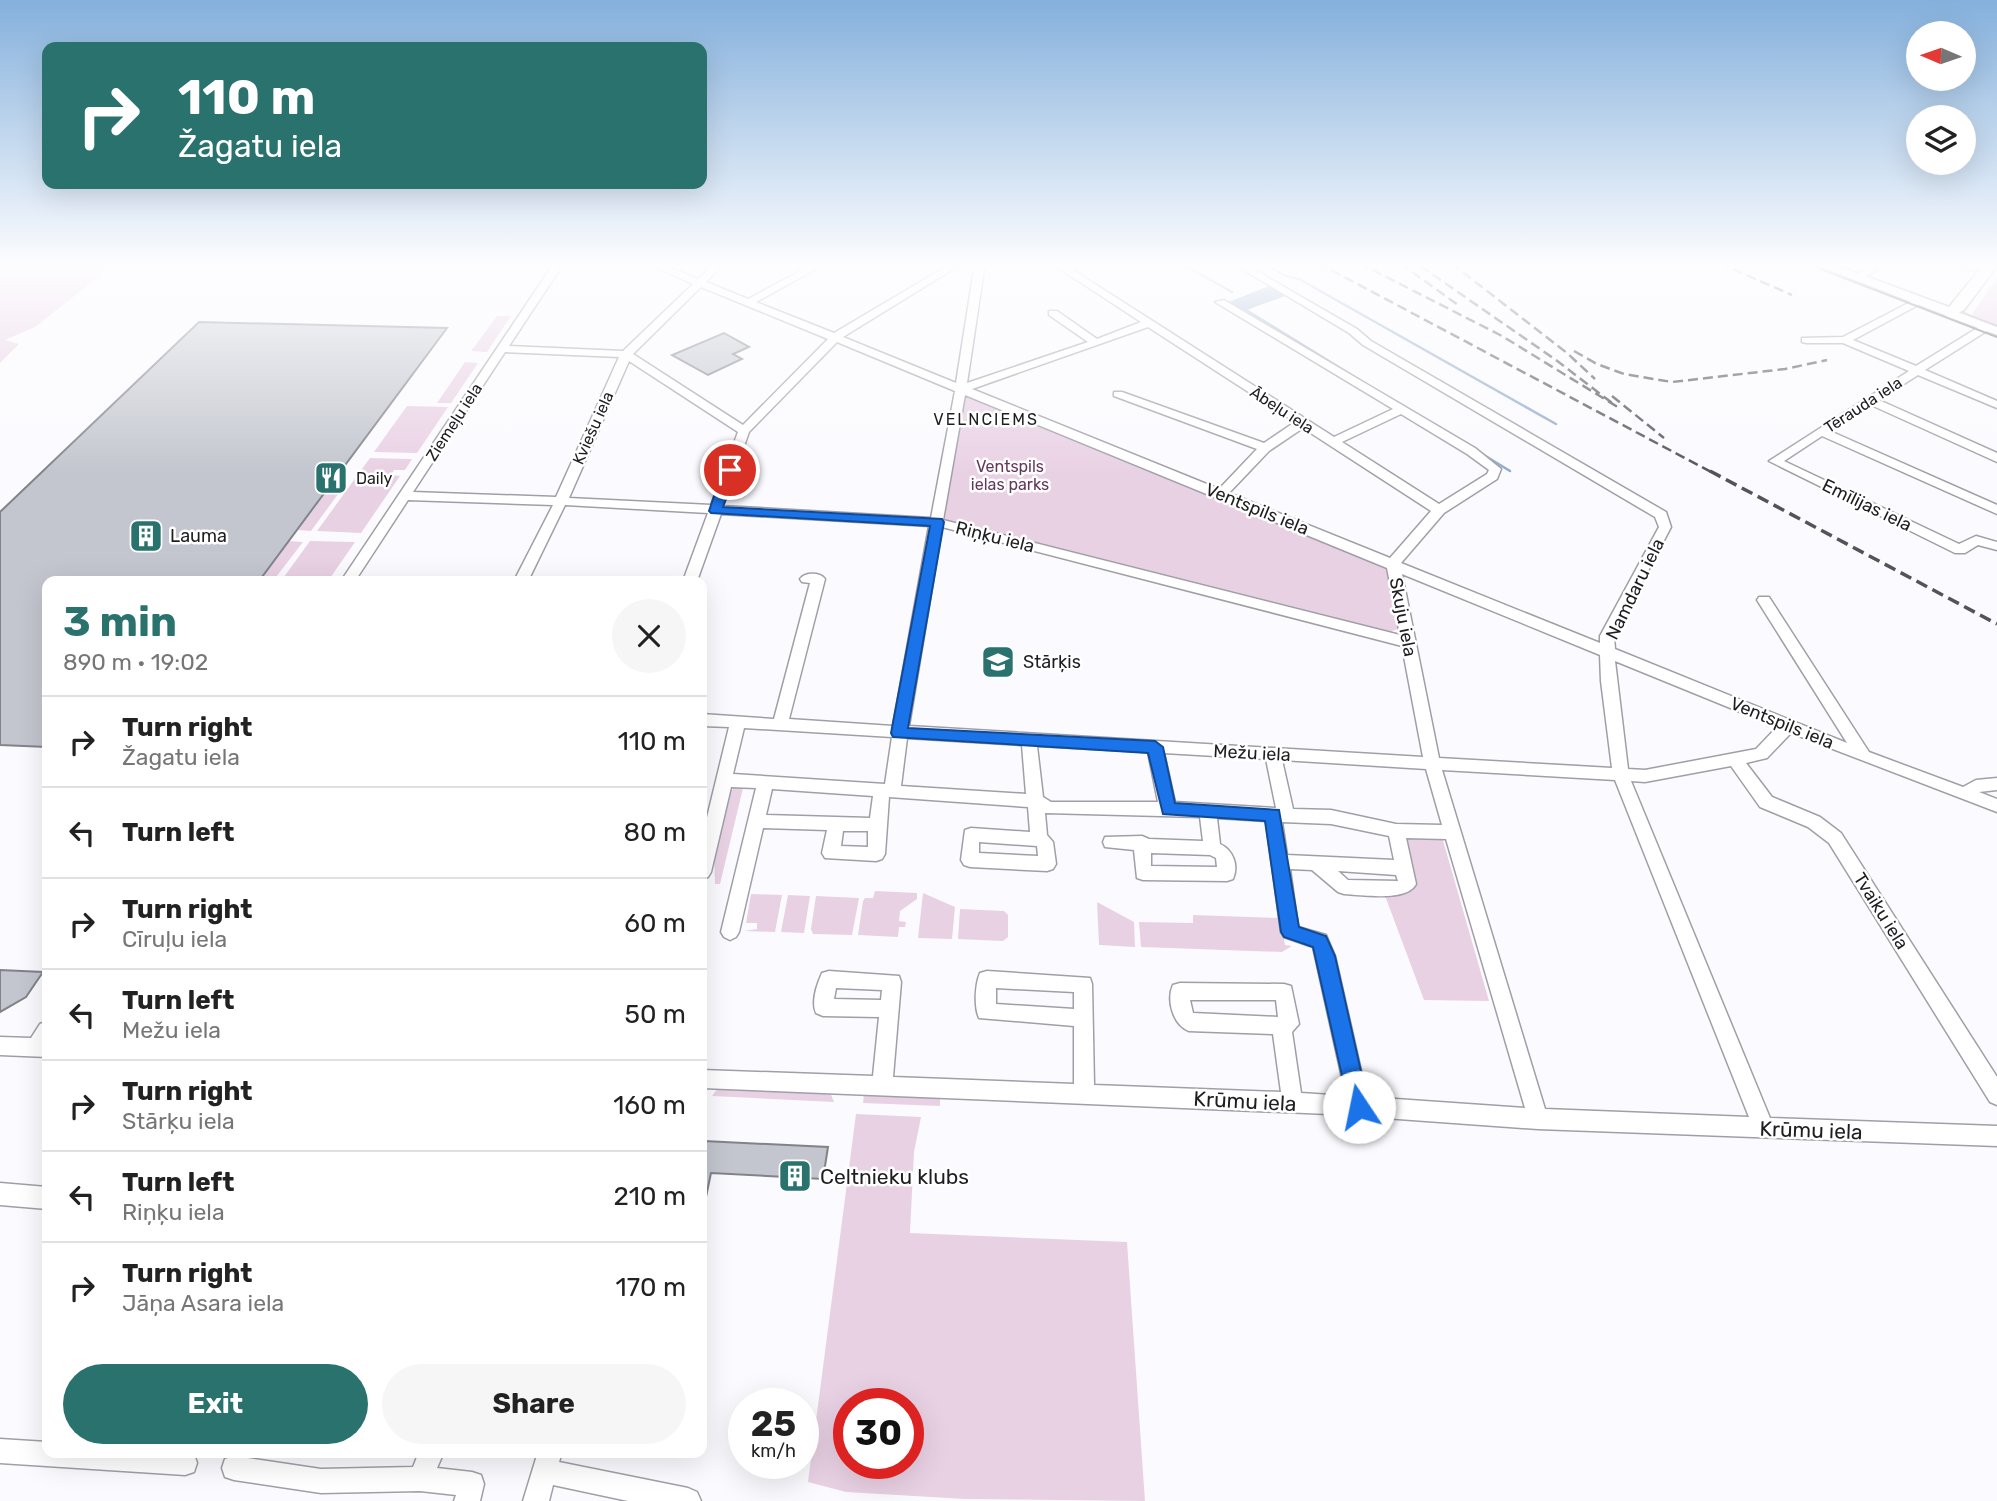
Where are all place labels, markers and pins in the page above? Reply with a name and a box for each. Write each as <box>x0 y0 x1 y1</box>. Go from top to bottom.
pin <box>700 440 760 500</box>
restaurant icon: Daily <box>312 459 350 497</box>
place label: Daily <box>356 469 393 488</box>
building icon: Lauma <box>127 517 165 555</box>
place label: Lauma <box>170 525 227 547</box>
school or university icon: Stārķis <box>979 643 1017 681</box>
place label: Stārķis <box>1023 651 1081 673</box>
building icon: Celtnieku klubs <box>776 1157 814 1195</box>
place label: Celtnieku klubs <box>820 1164 969 1189</box>

